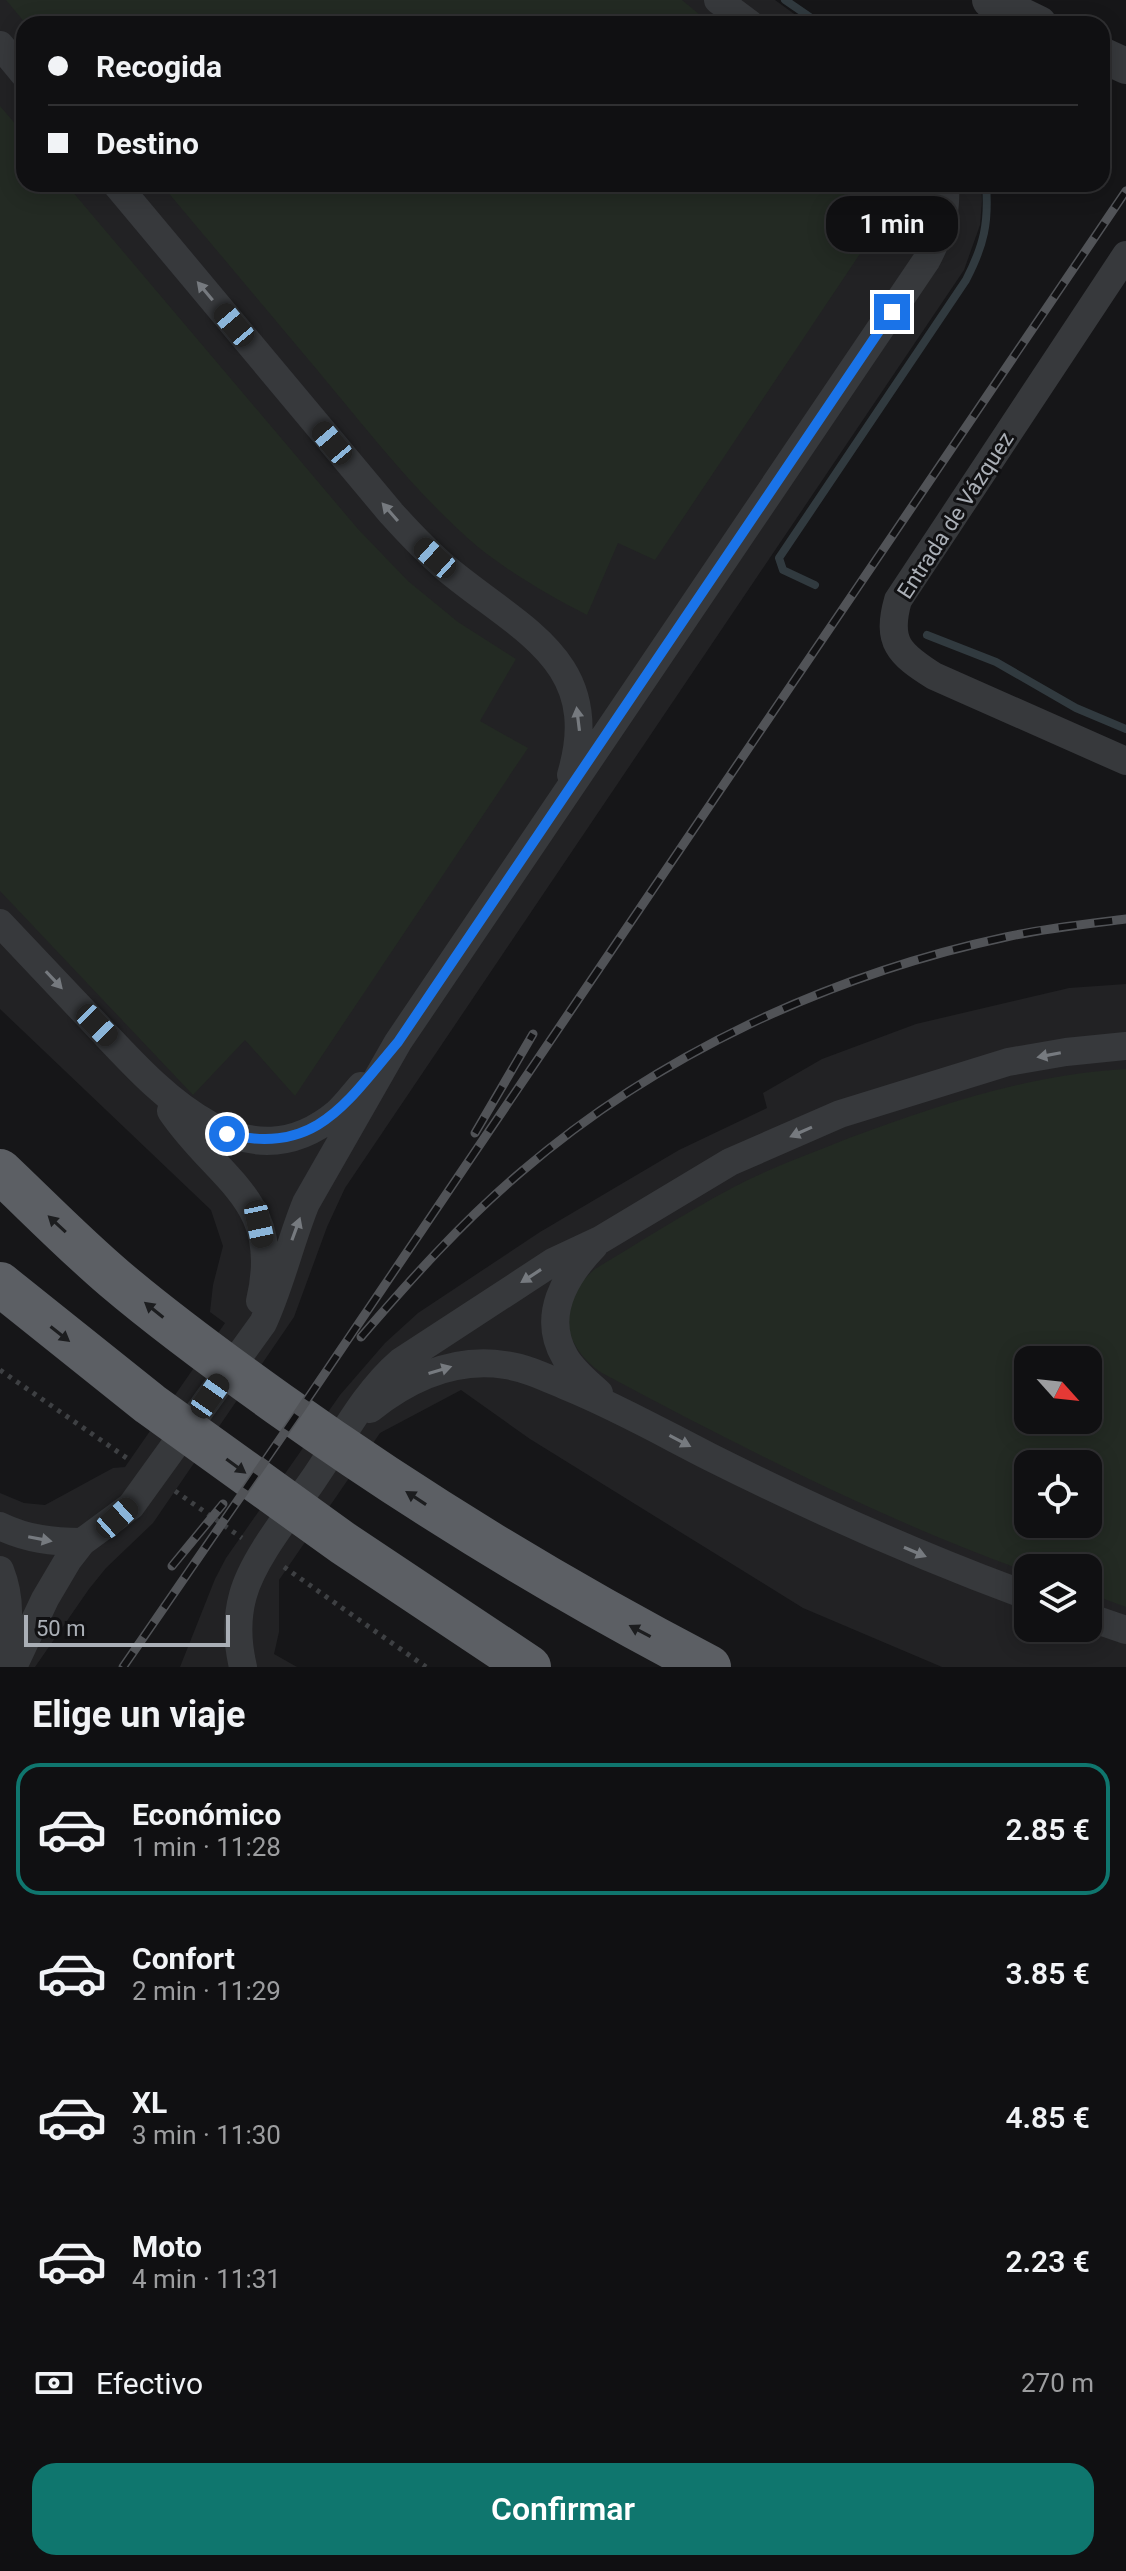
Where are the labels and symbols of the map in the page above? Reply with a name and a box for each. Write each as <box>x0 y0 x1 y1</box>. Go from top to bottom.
callout: 1 min <box>826 196 958 252</box>
one-way arrow <box>197 281 214 301</box>
route end <box>874 294 910 330</box>
car <box>209 299 259 351</box>
car <box>307 417 357 469</box>
street label: Entrada de Vázquez <box>892 427 1019 603</box>
one-way arrow <box>382 502 399 522</box>
car <box>409 533 461 583</box>
one-way arrow <box>571 706 584 731</box>
one-way arrow <box>44 970 62 989</box>
car <box>72 999 122 1051</box>
one-way arrow <box>1036 1049 1061 1061</box>
route start <box>209 1116 245 1152</box>
one-way arrow <box>789 1125 813 1138</box>
car <box>242 1198 276 1250</box>
one-way arrow <box>48 1216 67 1234</box>
one-way arrow <box>290 1216 303 1240</box>
one-way arrow <box>520 1269 542 1283</box>
one-way arrow <box>144 1303 164 1319</box>
one-way arrow <box>50 1325 70 1341</box>
north arrow <box>1014 1346 1102 1434</box>
one-way arrow <box>428 1363 452 1376</box>
car <box>186 1369 234 1423</box>
one-way arrow <box>669 1434 691 1448</box>
one-way arrow <box>226 1458 247 1474</box>
one-way arrow <box>405 1491 427 1505</box>
car <box>91 1493 143 1543</box>
one-way arrow <box>28 1534 53 1546</box>
one-way arrow <box>903 1546 927 1559</box>
scale bar <box>24 1611 230 1647</box>
one-way arrow <box>628 1624 651 1637</box>

